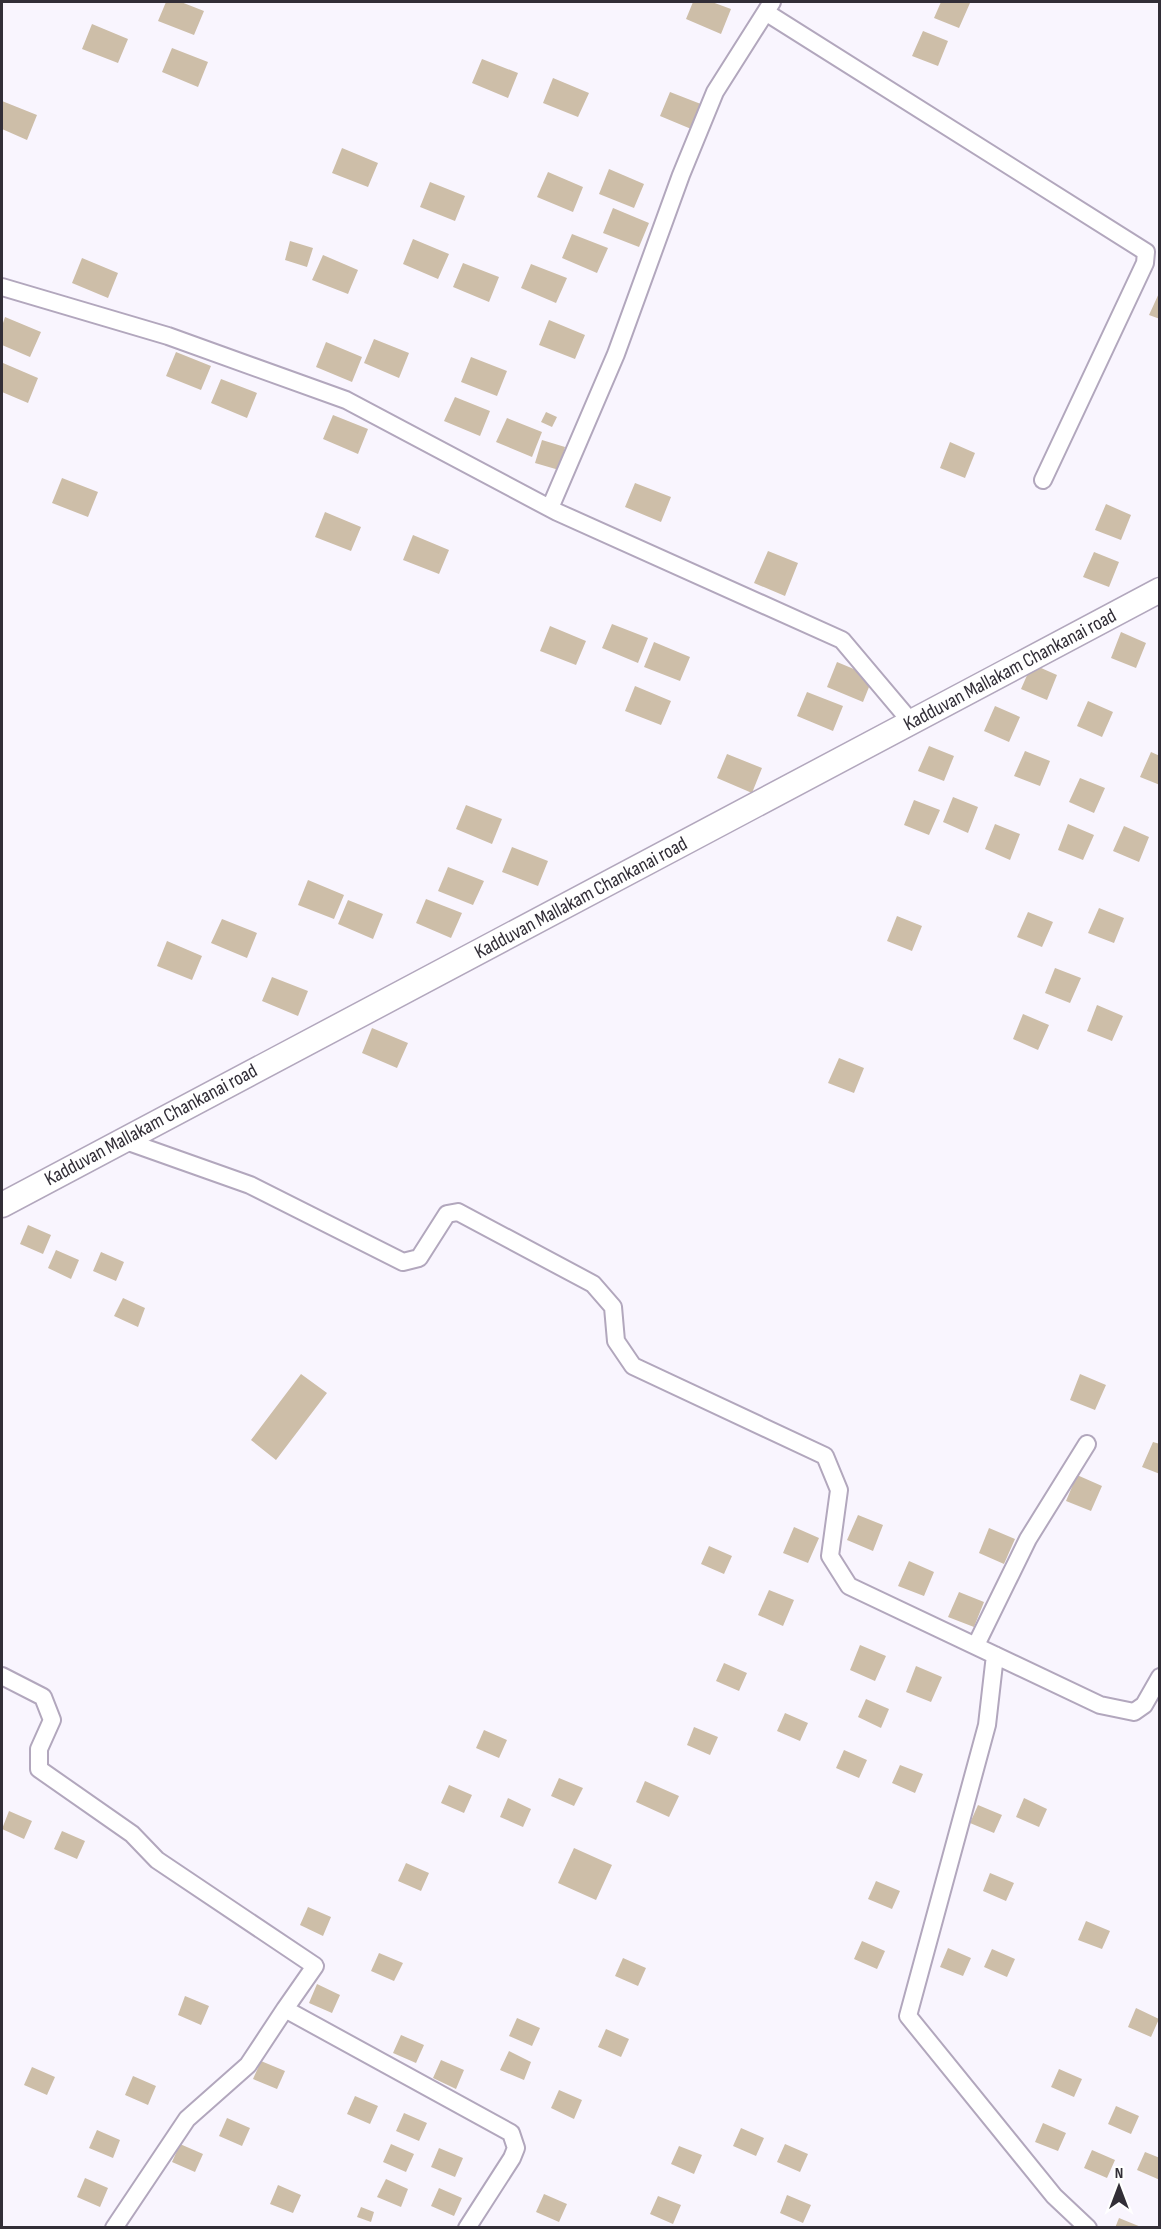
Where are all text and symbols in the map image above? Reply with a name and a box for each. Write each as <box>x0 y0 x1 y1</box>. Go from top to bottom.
street label: Kadduvan Mallakam Chankanai road <box>900 604 1120 736</box>
street label: Kadduvan Mallakam Chankanai road <box>471 832 691 964</box>
street label: Kadduvan Mallakam Chankanai road <box>41 1059 261 1191</box>
north arrow <box>1089 2157 1149 2217</box>
text: N <box>1115 2164 1123 2183</box>

